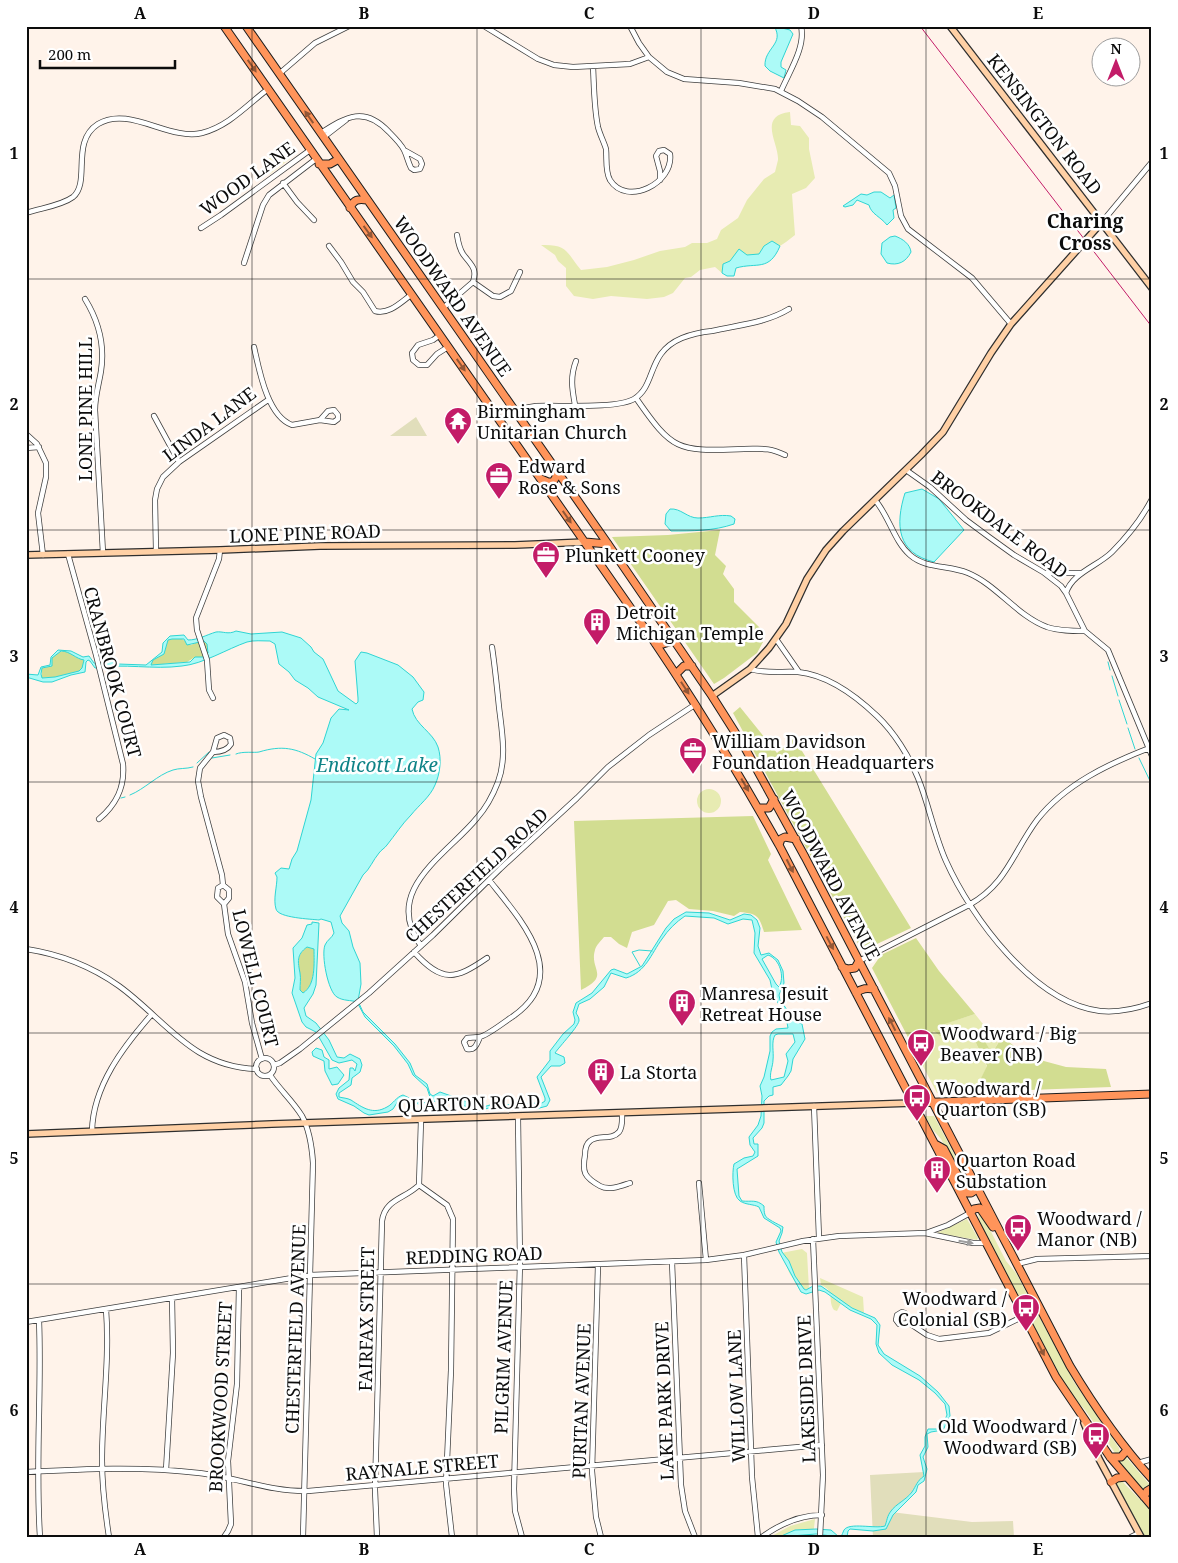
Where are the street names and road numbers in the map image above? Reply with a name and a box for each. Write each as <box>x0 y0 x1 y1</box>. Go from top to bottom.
street label: KENSINGTON ROAD <box>982 49 1108 199</box>
street label: WOOD LANE <box>195 135 299 221</box>
street label: WOODWARD AVENUE <box>389 211 517 381</box>
street label: LONE PINE HILL <box>73 337 97 481</box>
street label: LINDA LANE <box>158 381 260 467</box>
street label: BROOKDALE ROAD <box>927 465 1073 583</box>
street label: LONE PINE ROAD <box>229 518 381 548</box>
street label: CRANBROOK COURT <box>79 584 147 760</box>
street label: WOODWARD AVENUE <box>776 785 886 965</box>
street label: CHESTERFIELD ROAD <box>399 802 553 948</box>
street label: LOWELL COURT <box>227 907 285 1049</box>
street label: QUARTON ROAD <box>397 1089 541 1117</box>
street label: CHESTERFIELD AVENUE <box>279 1224 311 1434</box>
street label: REDDING ROAD <box>405 1241 543 1269</box>
street label: FAIRFAX STREET <box>353 1246 379 1392</box>
street label: PILGRIM AVENUE <box>488 1280 518 1434</box>
street label: BROOKWOOD STREET <box>203 1301 237 1493</box>
street label: LAKESIDE DRIVE <box>791 1315 821 1463</box>
street label: LAKE PARK DRIVE <box>649 1321 679 1481</box>
street label: PURITAN AVENUE <box>566 1323 596 1479</box>
street label: WILLOW LANE <box>722 1329 750 1463</box>
street label: RAYNALE STREET <box>344 1448 500 1486</box>

